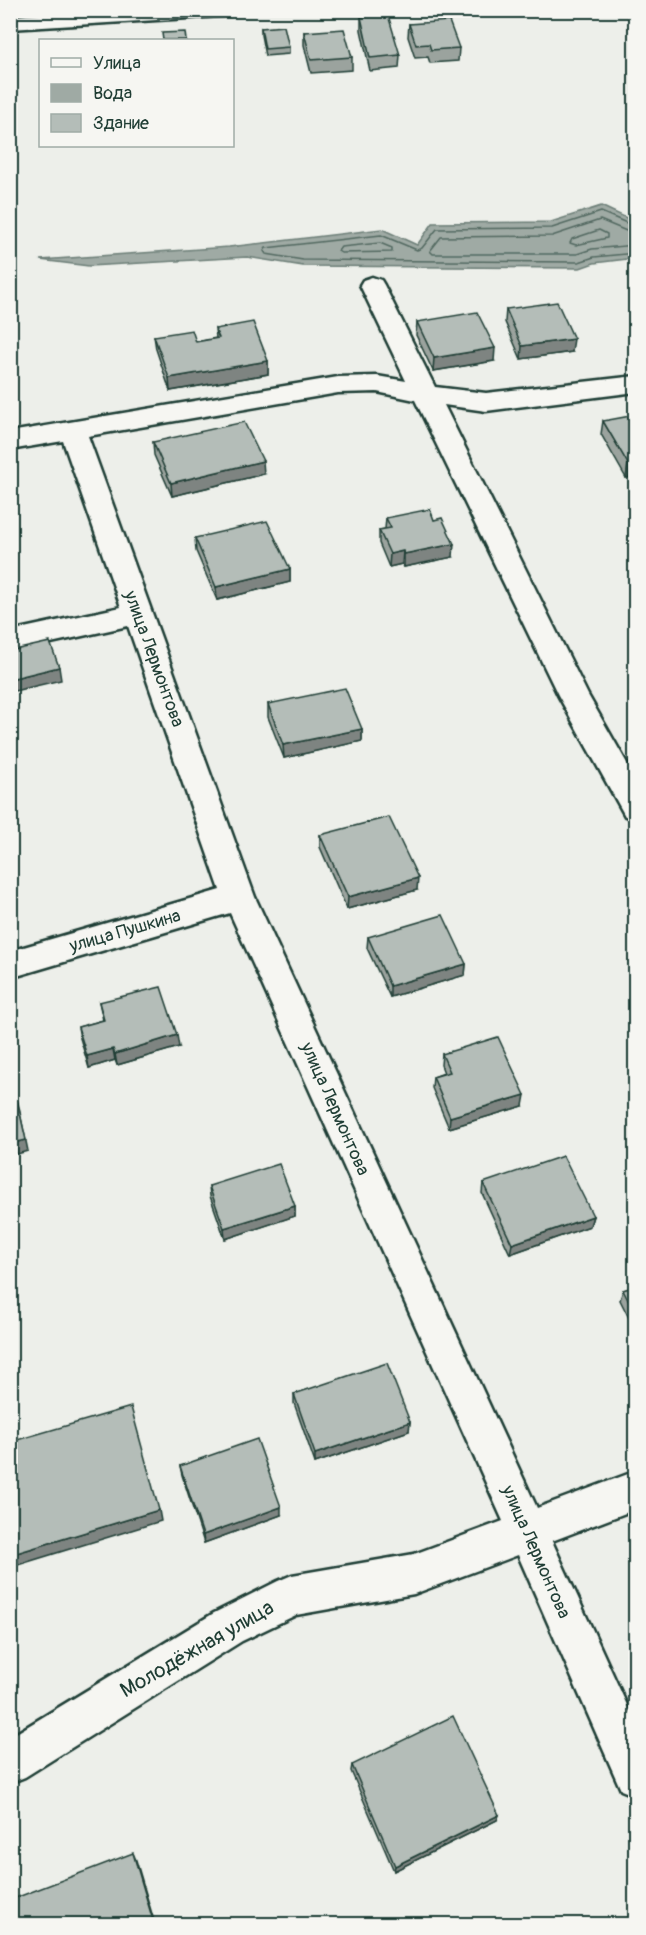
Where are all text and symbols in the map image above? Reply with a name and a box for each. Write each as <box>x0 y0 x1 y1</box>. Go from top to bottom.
legend <box>39 39 234 147</box>
text: Улица <box>93 52 141 75</box>
text: Вода <box>93 82 132 105</box>
text: Здание <box>93 112 149 135</box>
street label: улица Лермонтова <box>118 587 189 730</box>
street label: улица Пушкина <box>66 904 183 958</box>
street label: улица Лермонтова <box>295 1038 375 1179</box>
street label: улица Лермонтова <box>496 1481 576 1622</box>
street label: Молодёжная улица <box>115 1594 279 1704</box>

